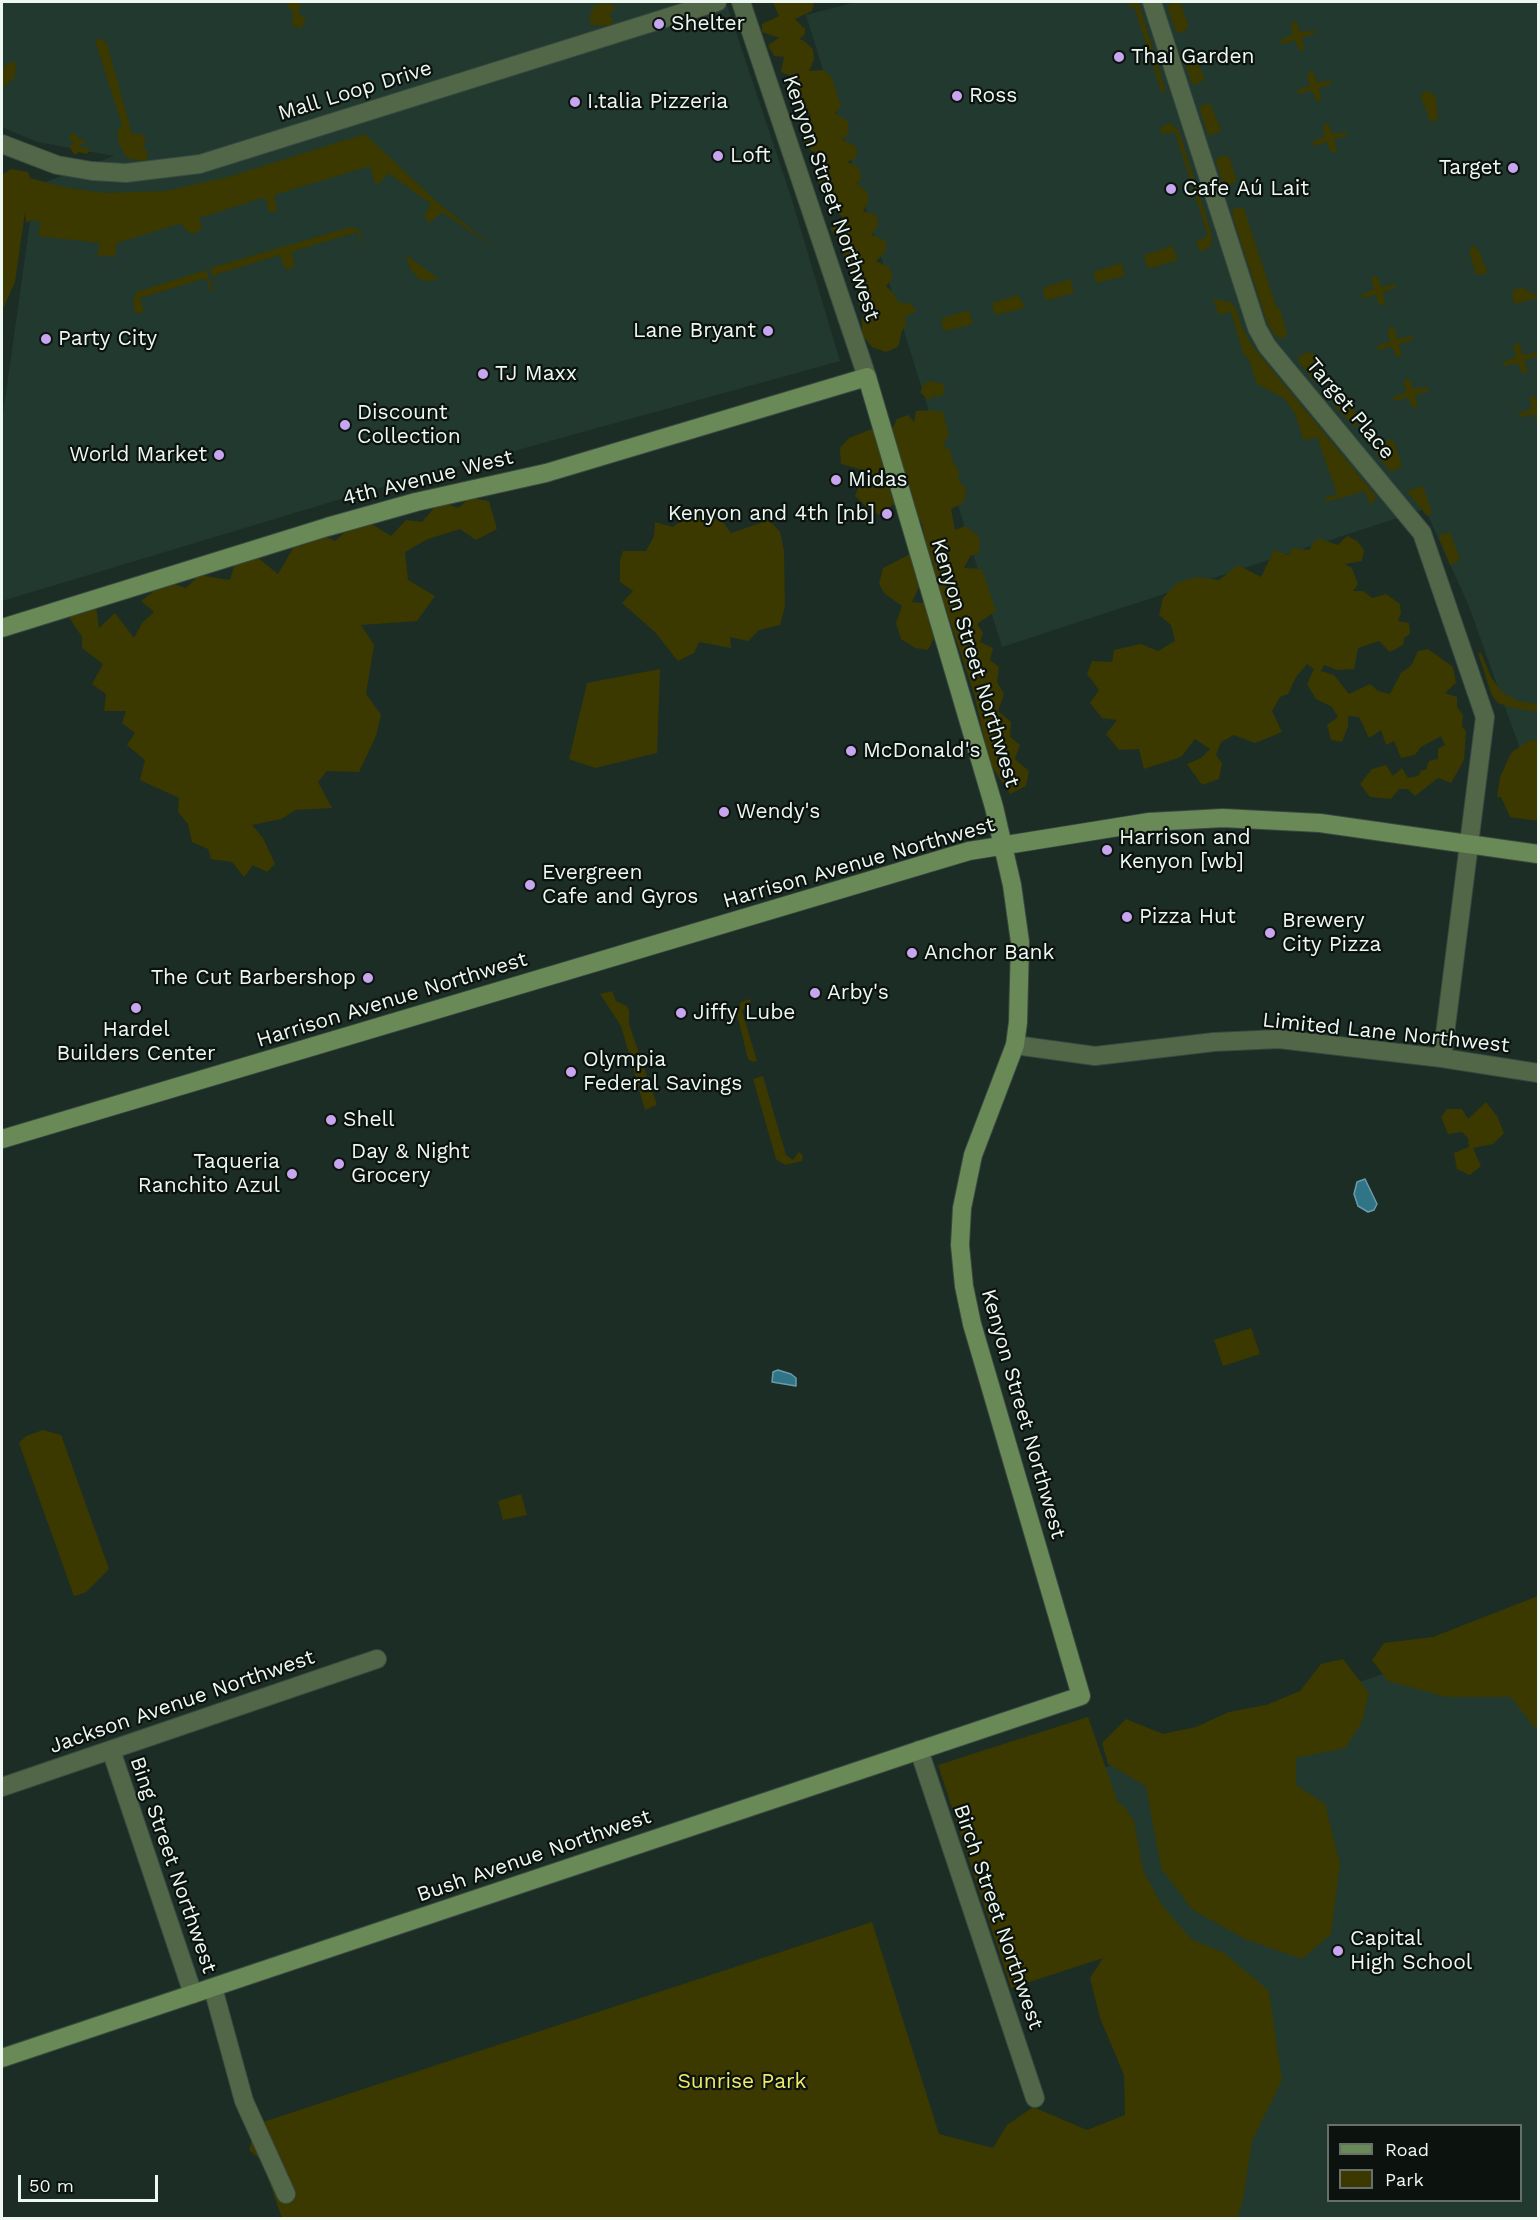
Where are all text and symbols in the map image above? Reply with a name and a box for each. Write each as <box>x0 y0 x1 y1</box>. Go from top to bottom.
place label: Shelter <box>671 11 745 37</box>
marker: Shelter <box>652 17 666 31</box>
place label: Thai Garden <box>1131 44 1255 70</box>
marker: Thai Garden <box>1112 50 1126 64</box>
street label: Mall Loop Drive <box>275 56 435 126</box>
street label: Kenyon Street Northwest <box>777 72 885 324</box>
place label: Ross <box>969 83 1017 109</box>
place label: I.talia Pizzeria <box>587 89 728 115</box>
marker: Ross <box>950 89 964 103</box>
marker: I.talia Pizzeria <box>568 95 582 109</box>
place label: Loft <box>730 143 771 169</box>
marker: Loft <box>711 149 725 163</box>
place label: Target <box>1439 155 1501 181</box>
marker: Target <box>1506 161 1520 175</box>
place label: Cafe Aú Lait <box>1183 176 1309 202</box>
marker: Cafe Aú Lait <box>1164 182 1178 196</box>
place label: Lane Bryant <box>633 318 756 344</box>
marker: Lane Bryant <box>761 324 775 338</box>
place label: Party City <box>58 326 157 352</box>
marker: Party City <box>39 332 53 346</box>
street label: Target Place <box>1300 353 1400 465</box>
place label: TJ Maxx <box>495 361 577 387</box>
marker: TJ Maxx <box>476 367 490 381</box>
place label: Discount Collection <box>357 400 461 450</box>
marker: Discount Collection <box>338 418 352 432</box>
place label: World Market <box>69 442 207 468</box>
street label: 4th Avenue West <box>340 445 516 511</box>
marker: World Market <box>212 448 226 462</box>
place label: Midas <box>848 467 908 493</box>
marker: Midas <box>829 473 843 487</box>
place label: Kenyon and 4th [nb] <box>668 501 875 527</box>
marker: Kenyon and 4th [nb] <box>880 507 894 521</box>
street label: Kenyon Street Northwest <box>925 536 1025 790</box>
place label: McDonald's <box>863 738 980 764</box>
marker: McDonald's <box>844 744 858 758</box>
place label: Wendy's <box>736 799 820 825</box>
marker: Wendy's <box>717 805 731 819</box>
street label: Harrison Avenue Northwest <box>720 812 998 914</box>
place label: Harrison and Kenyon [wb] <box>1119 825 1251 875</box>
marker: Harrison and Kenyon [wb] <box>1100 843 1114 857</box>
place label: Evergreen Cafe and Gyros <box>542 860 698 910</box>
marker: Evergreen Cafe and Gyros <box>523 878 537 892</box>
place label: Pizza Hut <box>1139 904 1236 930</box>
place label: Brewery City Pizza <box>1282 908 1381 958</box>
marker: Pizza Hut <box>1120 910 1134 924</box>
marker: Brewery City Pizza <box>1263 926 1277 940</box>
place label: Anchor Bank <box>924 940 1054 966</box>
marker: Anchor Bank <box>905 946 919 960</box>
street label: Harrison Avenue Northwest <box>254 947 530 1053</box>
place label: The Cut Barbershop <box>151 965 356 991</box>
marker: The Cut Barbershop <box>361 971 375 985</box>
place label: Arby's <box>827 980 889 1006</box>
marker: Arby's <box>808 986 822 1000</box>
place label: Jiffy Lube <box>693 1000 795 1026</box>
marker: Hardel Builders Center <box>129 1001 143 1015</box>
marker: Jiffy Lube <box>674 1006 688 1020</box>
street label: Limited Lane Northwest <box>1261 1007 1511 1059</box>
place label: Hardel Builders Center <box>56 1017 216 1067</box>
place label: Olympia Federal Savings <box>583 1047 742 1097</box>
marker: Olympia Federal Savings <box>564 1065 578 1079</box>
place label: Shell <box>343 1107 394 1133</box>
marker: Shell <box>324 1113 338 1127</box>
place label: Day & Night Grocery <box>351 1139 469 1189</box>
place label: Taqueria Ranchito Azul <box>138 1149 280 1199</box>
marker: Day & Night Grocery <box>332 1157 346 1171</box>
marker: Taqueria Ranchito Azul <box>285 1167 299 1181</box>
street label: Kenyon Street Northwest <box>975 1286 1071 1542</box>
street label: Jackson Avenue Northwest <box>46 1645 318 1759</box>
street label: Bing Street Northwest <box>124 1753 222 1977</box>
street label: Birch Street Northwest <box>948 1801 1048 2033</box>
street label: Bush Avenue Northwest <box>414 1804 654 1908</box>
place label: Capital High School <box>1350 1926 1472 1976</box>
marker: Capital High School <box>1331 1944 1345 1958</box>
park label: Sunrise Park <box>678 2069 806 2095</box>
legend <box>1327 2124 1522 2202</box>
text: Road <box>1385 2139 1429 2160</box>
scale bar <box>21 2163 160 2201</box>
text: Park <box>1385 2169 1424 2190</box>
text: 50 m <box>29 2175 74 2196</box>

